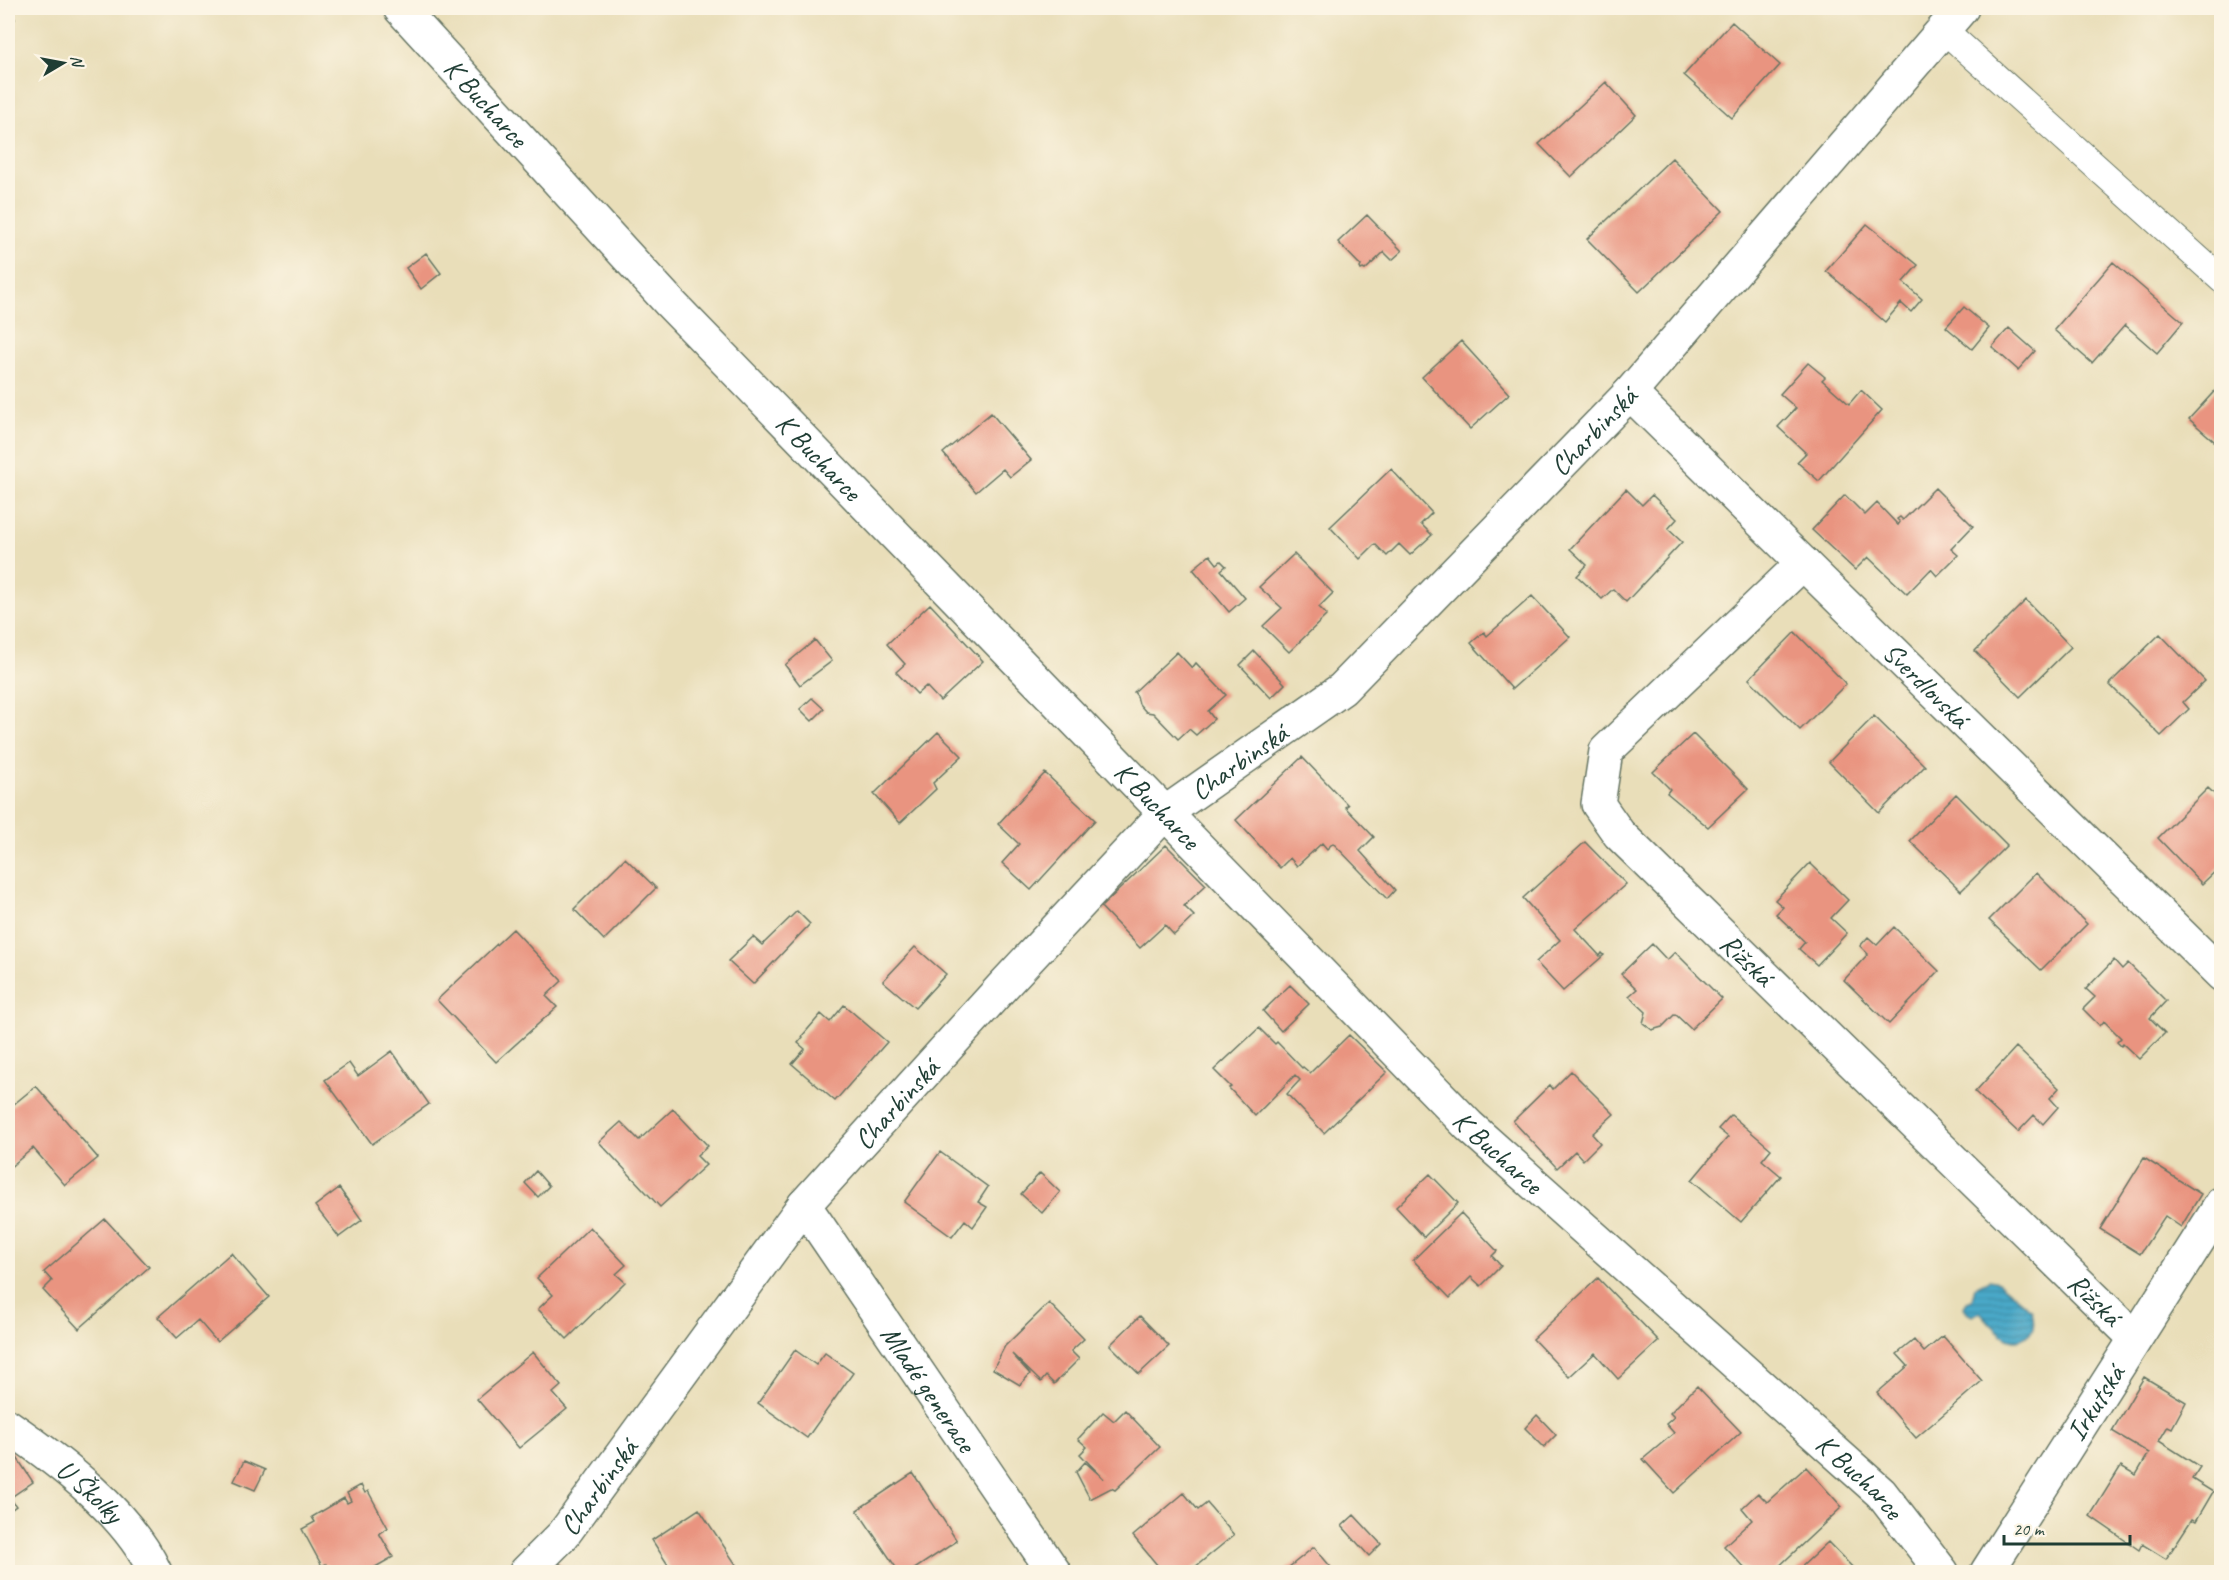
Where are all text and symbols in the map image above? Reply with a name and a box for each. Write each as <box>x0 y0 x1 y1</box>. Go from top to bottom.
north arrow <box>33 33 93 93</box>
street label: K Bucharce <box>437 51 537 156</box>
text: N <box>66 54 88 70</box>
street label: Charbinská <box>1542 377 1646 483</box>
street label: K Bucharce <box>768 406 870 509</box>
street label: Sverdlovská <box>1876 635 1979 737</box>
street label: Charbinská <box>1184 714 1297 808</box>
street label: K Bucharce <box>1107 755 1209 858</box>
street label: Rižská <box>1713 926 1783 996</box>
street label: Charbinská <box>846 1049 949 1157</box>
street label: K Bucharce <box>1445 1103 1551 1203</box>
street label: Rižská <box>2061 1265 2131 1335</box>
street label: Mladé generace <box>873 1319 985 1460</box>
street label: Irkutská <box>2058 1356 2134 1447</box>
street label: K Bucharce <box>1809 1426 1912 1527</box>
street label: Charbinská <box>552 1430 647 1542</box>
street label: U Školky <box>49 1452 133 1532</box>
scale bar <box>2004 1508 2130 1546</box>
text: 20 m <box>2013 1518 2046 1540</box>

